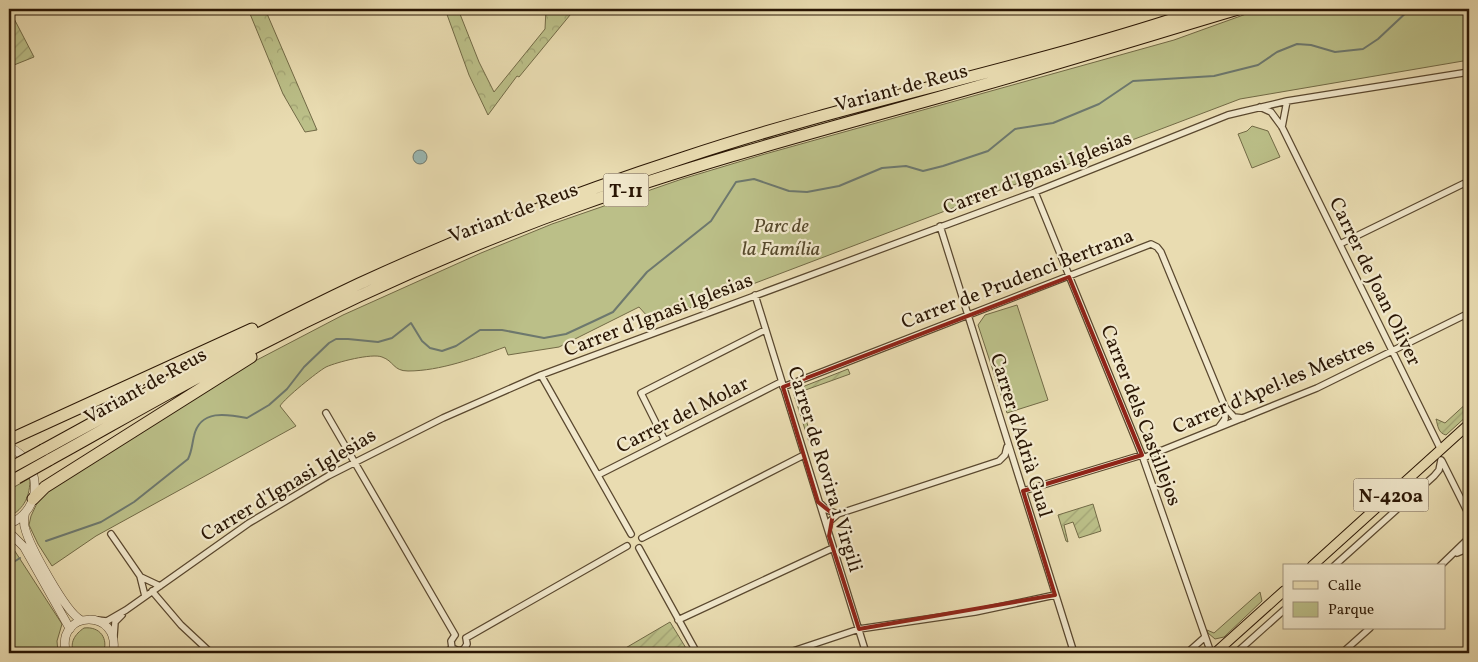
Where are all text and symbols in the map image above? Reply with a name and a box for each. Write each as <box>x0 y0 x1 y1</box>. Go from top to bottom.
street label: Variant de Reus <box>832 58 971 120</box>
street label: Carrer d'Ignasi Iglesias <box>939 125 1136 223</box>
road number: T-11 <box>604 174 648 206</box>
street label: Variant de Reus <box>445 176 582 251</box>
street label: Carrer de Joan Oliver <box>1321 193 1427 371</box>
park label: Parc de la Família <box>742 213 820 264</box>
street label: Carrer de Prudenci Bertrana <box>897 223 1138 337</box>
street label: Carrer d'Ignasi Iglesias <box>560 267 757 365</box>
street label: Carrer dels Castillejos <box>1093 321 1188 510</box>
street label: Carrer d'Apel·les Mestres <box>1168 332 1379 442</box>
street label: Variant de Reus <box>79 341 212 432</box>
street label: Carrer d'Adrià Gual <box>982 350 1058 521</box>
street label: Carrer de Rovira i Virgili <box>779 363 869 576</box>
street label: Carrer del Molar <box>612 370 754 461</box>
street label: Carrer d'Ignasi Iglesias <box>196 422 382 549</box>
road number: N-420a <box>1354 478 1428 512</box>
legend <box>1283 564 1446 630</box>
text: Calle <box>1328 576 1361 597</box>
text: Parque <box>1328 600 1374 621</box>

